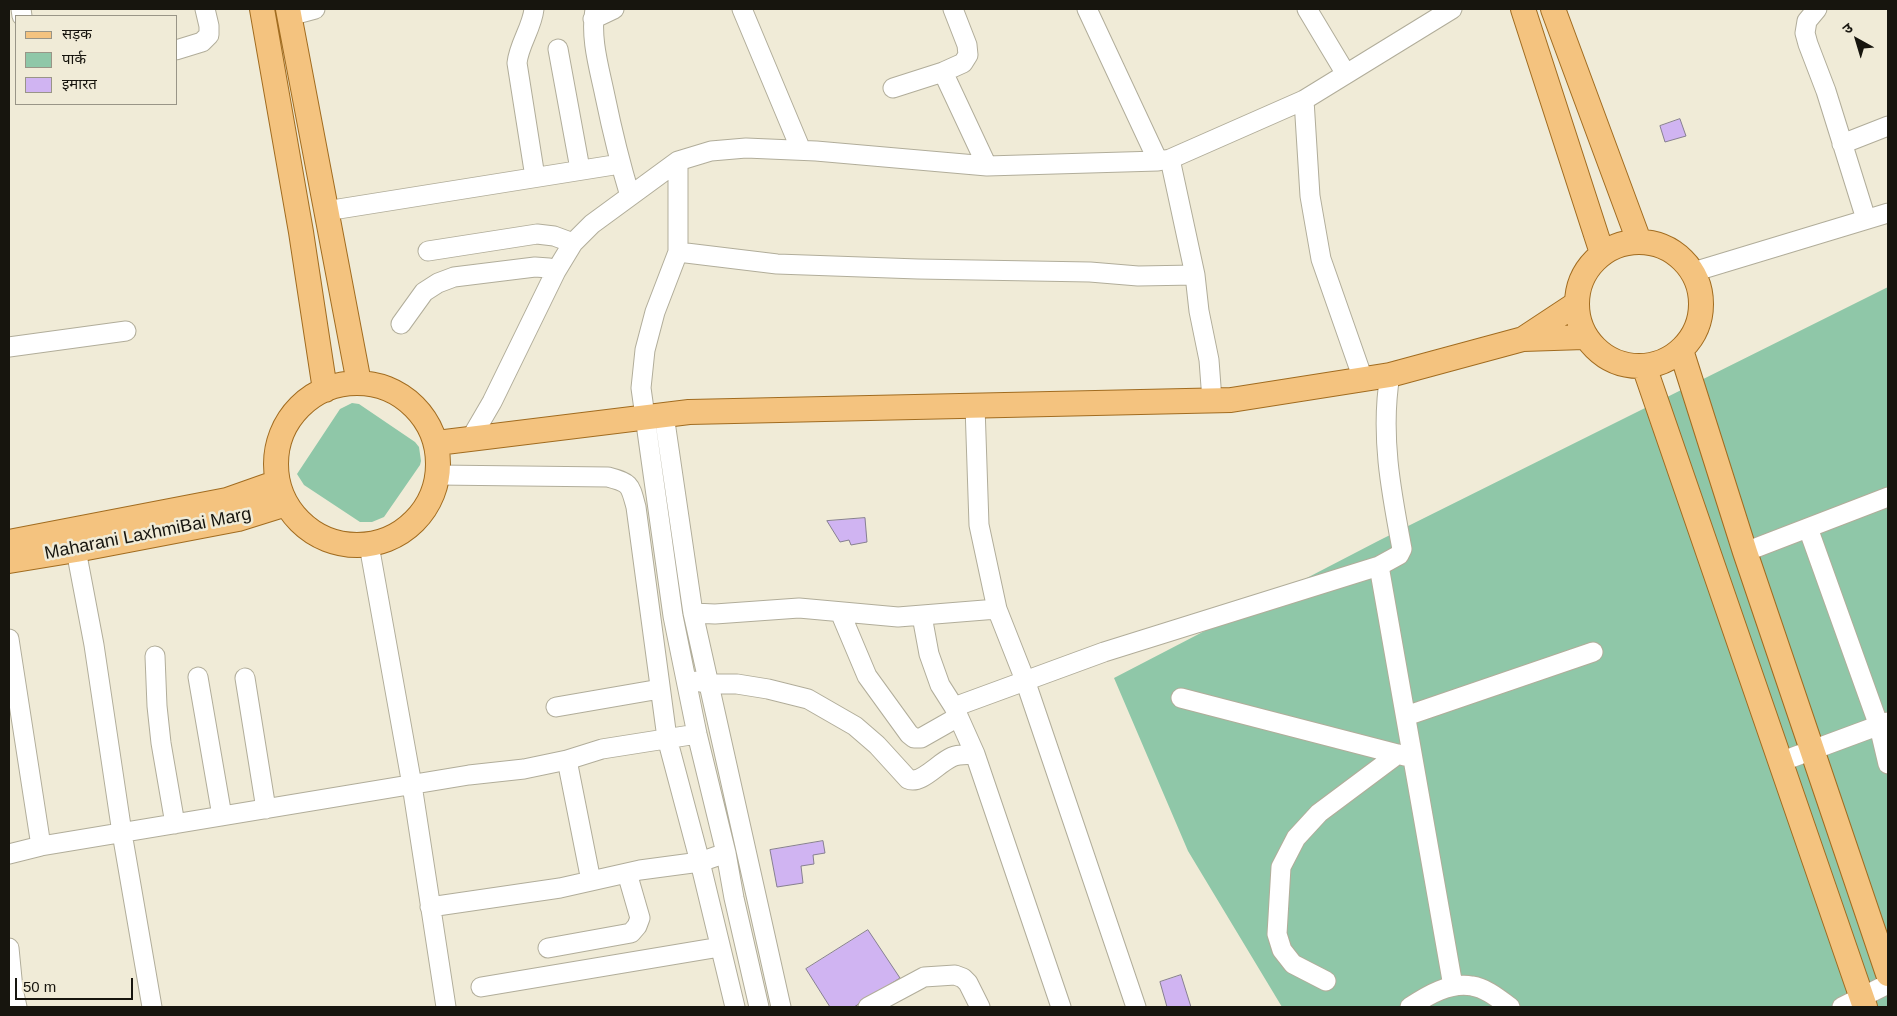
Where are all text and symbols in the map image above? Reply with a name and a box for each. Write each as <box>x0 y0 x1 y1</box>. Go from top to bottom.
legend <box>15 15 178 105</box>
north arrow <box>1832 15 1882 65</box>
text: उ <box>1839 20 1856 37</box>
text: सड़क <box>62 25 92 42</box>
text: पार्क <box>62 50 86 67</box>
text: इमारत <box>62 75 97 92</box>
street label: Maharani LaxhmiBai Marg <box>43 503 253 565</box>
scale bar <box>18 968 135 1000</box>
text: 50 m <box>23 978 56 995</box>

